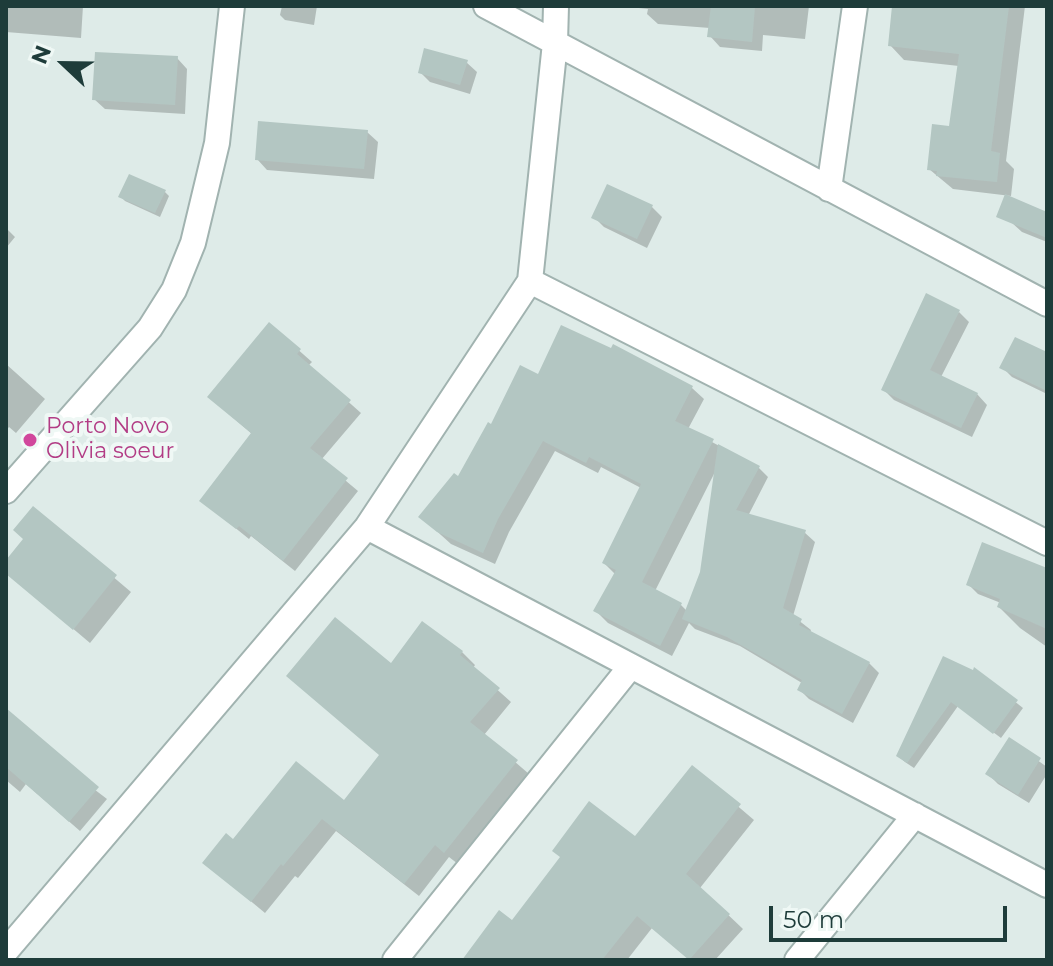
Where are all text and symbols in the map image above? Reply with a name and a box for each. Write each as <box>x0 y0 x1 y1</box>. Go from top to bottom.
north arrow <box>24 24 104 104</box>
text: N <box>25 42 57 68</box>
place label: Porto Novo Olivia soeur <box>46 414 174 466</box>
marker: Porto Novo Olivia soeur <box>21 431 39 449</box>
scale bar <box>773 890 1011 940</box>
text: 50 m <box>783 905 844 934</box>

